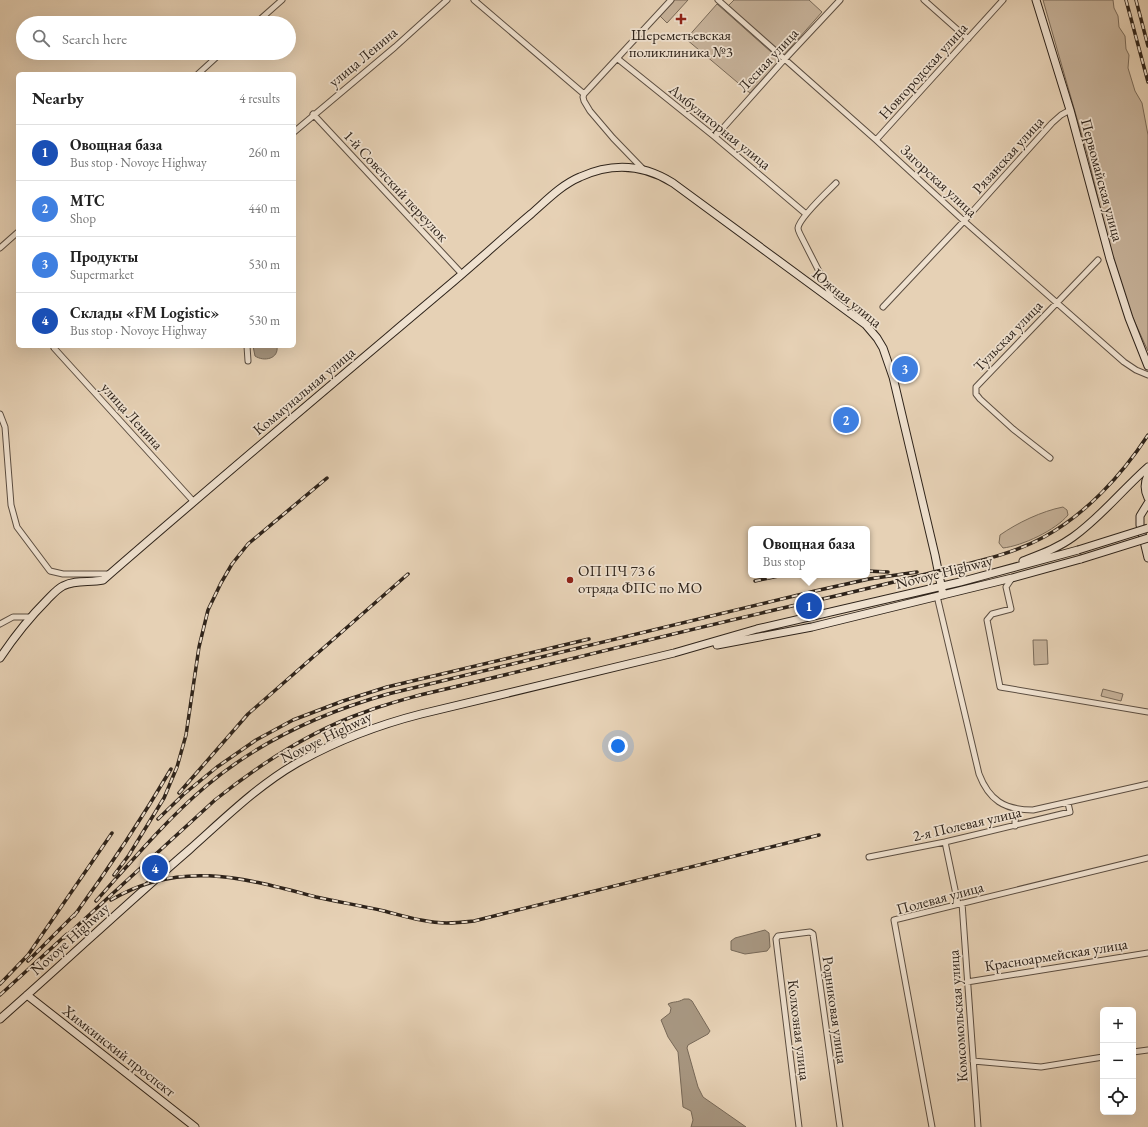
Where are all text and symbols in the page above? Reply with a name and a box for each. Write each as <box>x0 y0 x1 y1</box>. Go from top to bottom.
marker: Шереметьевская поликлиника №3 <box>675 13 687 25</box>
search box <box>16 16 296 60</box>
street label: Новгородская улица <box>874 18 971 123</box>
street label: улица Ленина <box>324 22 401 91</box>
street label: Лесная улица <box>733 24 802 96</box>
place label: Шереметьевская поликлиника №3 <box>629 25 733 61</box>
icon: search <box>30 27 52 49</box>
text: Search here <box>62 29 127 48</box>
street label: Амбулаторная улица <box>665 79 775 174</box>
text: Nearby <box>32 87 84 109</box>
text: 4 results <box>239 90 280 107</box>
street label: Рязанская улица <box>968 112 1047 197</box>
street label: Первомайская улица <box>1077 116 1128 243</box>
street label: 1-й Советский переулок <box>340 126 453 245</box>
text: Овощная база <box>70 135 162 154</box>
street label: Загорская улица <box>897 140 982 221</box>
text: 1 <box>42 144 48 161</box>
text: 260 m <box>249 144 280 161</box>
text: Bus stop · Novoye Highway <box>70 154 207 171</box>
text: МТС <box>70 191 105 210</box>
text: 2 <box>42 200 48 217</box>
text: 440 m <box>249 200 280 217</box>
text: Shop <box>70 210 96 227</box>
text: Продукты <box>70 247 138 266</box>
text: 3 <box>42 256 48 273</box>
text: 530 m <box>249 256 280 273</box>
street label: Южная улица <box>809 264 886 332</box>
text: Supermarket <box>70 266 134 283</box>
street label: Тульская улица <box>969 296 1046 375</box>
text: Склады «FM Logistic» <box>70 303 219 322</box>
text: 4 <box>42 312 48 329</box>
text: 530 m <box>249 312 280 329</box>
text: Bus stop · Novoye Highway <box>70 322 207 339</box>
street label: Коммунальная улица <box>249 342 359 439</box>
pin: 3 <box>892 354 918 384</box>
street label: улица Ленина <box>97 378 168 453</box>
pin: 2 <box>833 405 859 435</box>
popup <box>748 526 870 578</box>
text: Овощная база <box>763 534 855 553</box>
street label: Novoye Highway <box>893 550 995 593</box>
text: Bus stop <box>763 553 806 570</box>
place label: ОП ПЧ 73 6 отряда ФПС по МО <box>578 561 702 597</box>
marker: ОП ПЧ 73 6 отряда ФПС по МО <box>565 575 575 585</box>
pin: 1 <box>796 591 822 621</box>
street label: Novoye Highway <box>277 706 375 767</box>
your location <box>608 736 628 756</box>
street label: 2-я Полевая улица <box>911 802 1023 845</box>
pin: 4 <box>142 853 168 883</box>
street label: Полевая улица <box>894 877 986 918</box>
street label: Novoye Highway <box>26 898 113 979</box>
street label: Красноармейская улица <box>983 934 1129 975</box>
street label: Комсомольская улица <box>943 949 972 1083</box>
street label: Родниковая улица <box>819 955 852 1065</box>
street label: Колхозная улица <box>784 978 815 1081</box>
street label: Химкинский проспект <box>58 1000 180 1101</box>
map controls <box>1100 1007 1136 1115</box>
button: + <box>1100 1007 1136 1043</box>
button: − <box>1100 1043 1136 1079</box>
button: locate <box>1100 1079 1136 1115</box>

